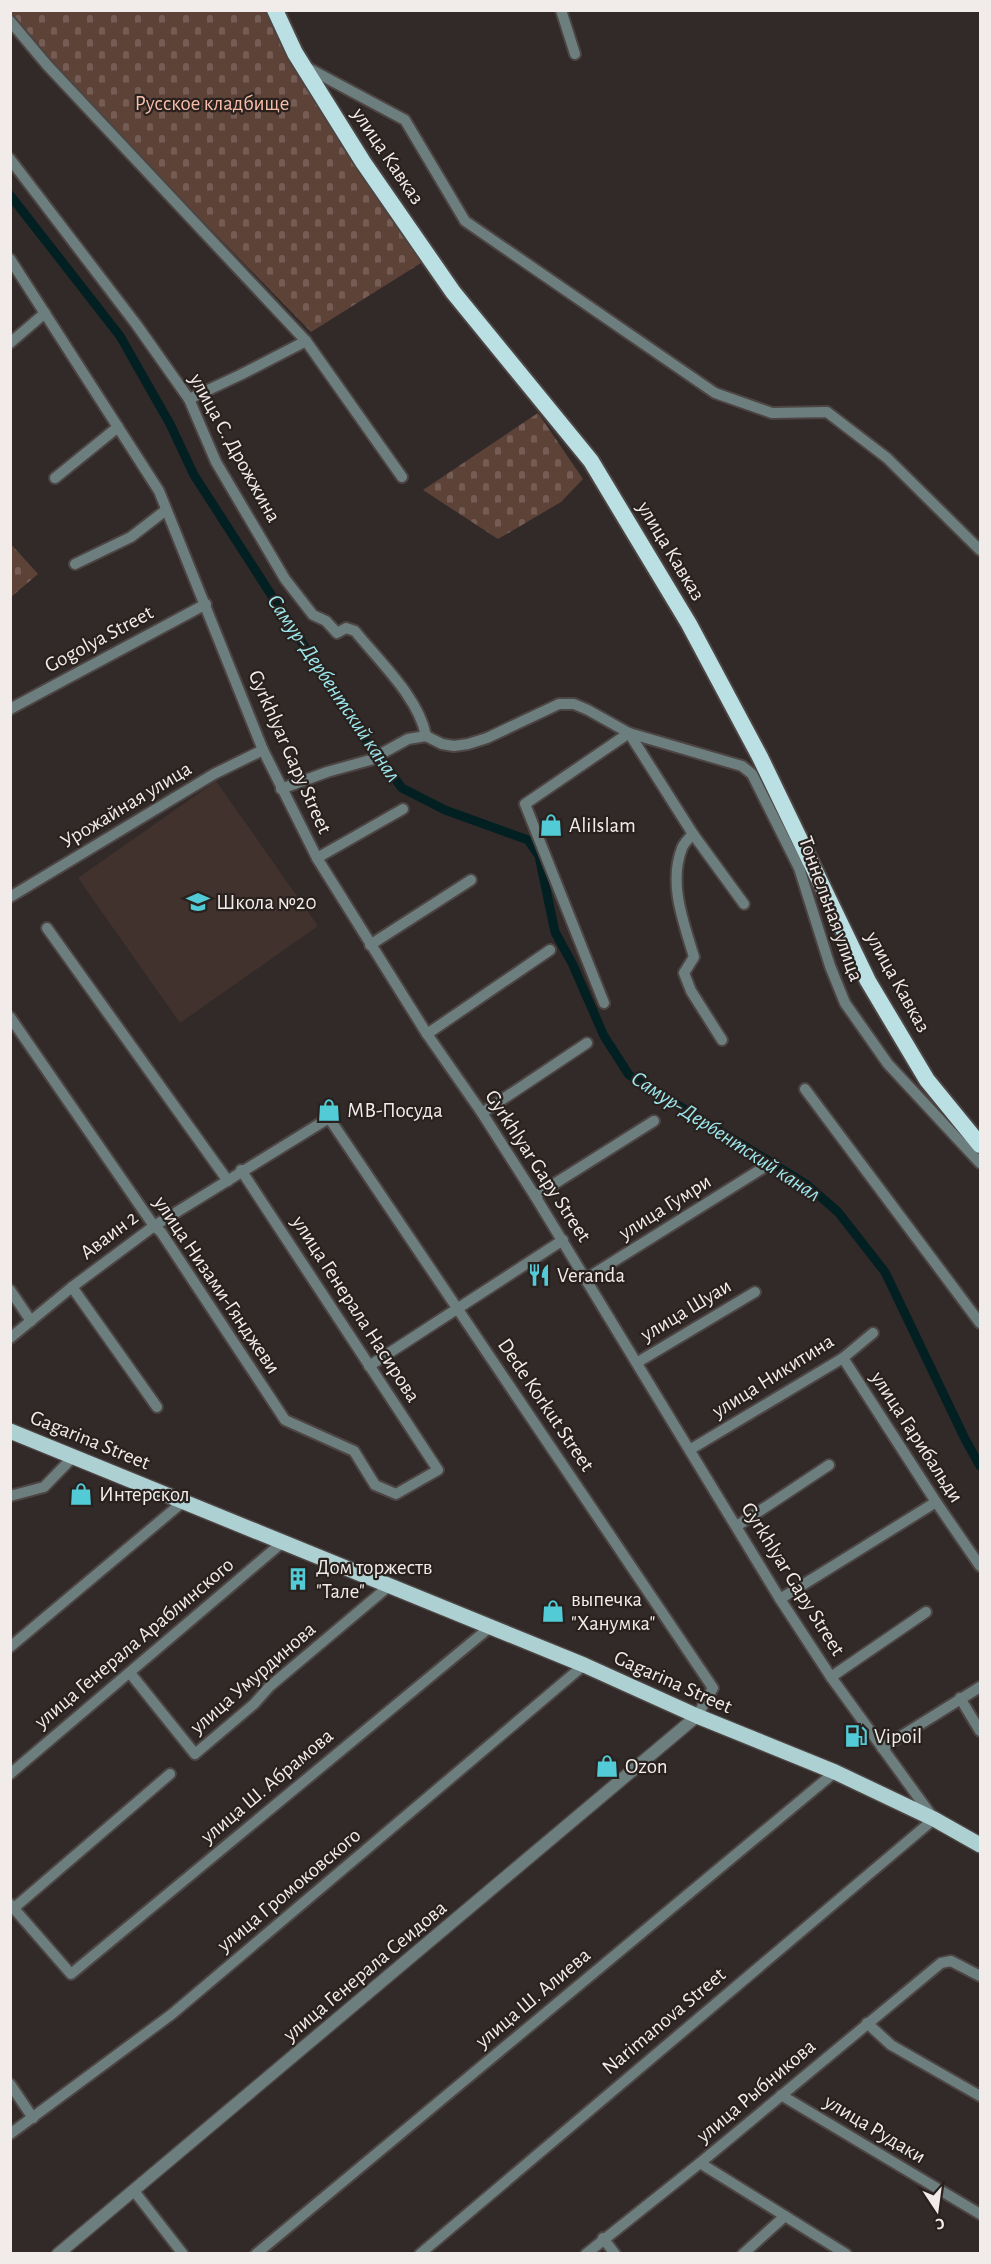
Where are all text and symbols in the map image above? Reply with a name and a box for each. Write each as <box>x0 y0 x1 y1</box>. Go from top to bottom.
park label: Русское кладбище <box>135 93 289 114</box>
street label: улица Кавказ <box>348 103 428 208</box>
street label: улица С. Дрожжина <box>185 369 285 526</box>
street label: улица Кавказ <box>633 497 709 604</box>
water label: Самур-Дербентский канал <box>262 590 405 786</box>
street label: Gogolya Street <box>41 602 157 676</box>
street label: Gyrkhlyar Gapy Street <box>245 667 336 837</box>
street label: Урожайная улица <box>57 758 195 852</box>
shop icon: AliIslam <box>538 812 564 838</box>
place label: AliIslam <box>569 815 636 836</box>
street label: Тоннельная улица <box>795 834 867 985</box>
school or university icon: Школа №20 <box>185 889 211 915</box>
place label: Школа №20 <box>216 892 316 913</box>
street label: улица Кавказ <box>861 927 934 1036</box>
water label: Самур-Дербентский канал <box>627 1067 825 1206</box>
street label: Gyrkhlyar Gapy Street <box>481 1086 595 1246</box>
shop icon: МВ-Посуда <box>316 1097 342 1123</box>
place label: МВ-Посуда <box>347 1100 443 1121</box>
street label: улица Гумри <box>614 1170 715 1244</box>
street label: улица Низами-Гянджеви <box>149 1192 284 1377</box>
street label: Аваин 2 <box>76 1207 142 1263</box>
street label: улица Генерала Насирова <box>287 1211 424 1406</box>
restaurant icon: Veranda <box>526 1262 552 1288</box>
place label: Veranda <box>557 1265 625 1286</box>
street label: улица Шуаи <box>636 1275 735 1346</box>
street label: улица Никитина <box>708 1330 838 1422</box>
street label: Dede Korkut Street <box>494 1335 598 1475</box>
street label: улица Гарибальди <box>866 1367 967 1506</box>
street label: Gagarina Street <box>27 1407 153 1474</box>
shop icon: Интерскол <box>68 1481 94 1507</box>
place label: Интерскол <box>99 1484 190 1505</box>
street label: Gyrkhlyar Gapy Street <box>737 1499 849 1660</box>
street label: улица Генерала Араблинского <box>30 1554 238 1733</box>
place label: Дом торжеств "Тале" <box>316 1557 432 1602</box>
building icon: Дом торжеств "Тале" <box>285 1566 311 1592</box>
place label: выпечка "Ханумка" <box>571 1589 655 1634</box>
shop icon: выпечка "Ханумка" <box>540 1598 566 1624</box>
street label: улица Умурдинова <box>186 1618 320 1738</box>
street label: Gagarina Street <box>611 1647 735 1718</box>
fuel station icon: Vipoil <box>843 1723 869 1749</box>
street label: улица Ш. Абрамова <box>196 1725 337 1848</box>
place label: Vipoil <box>874 1726 922 1747</box>
shop icon: Ozon <box>594 1753 620 1779</box>
place label: Ozon <box>625 1756 668 1777</box>
street label: улица Громоковского <box>213 1824 365 1957</box>
street label: улица Генерала Сеидова <box>279 1896 451 2046</box>
street label: улица Ш. Алиева <box>471 1944 595 2053</box>
street label: Narimanova Street <box>598 1963 730 2078</box>
street label: улица Рыбникова <box>692 2035 820 2147</box>
street label: улица Рудаки <box>820 2090 929 2167</box>
north arrow <box>907 2180 967 2240</box>
text: С <box>934 2215 946 2232</box>

